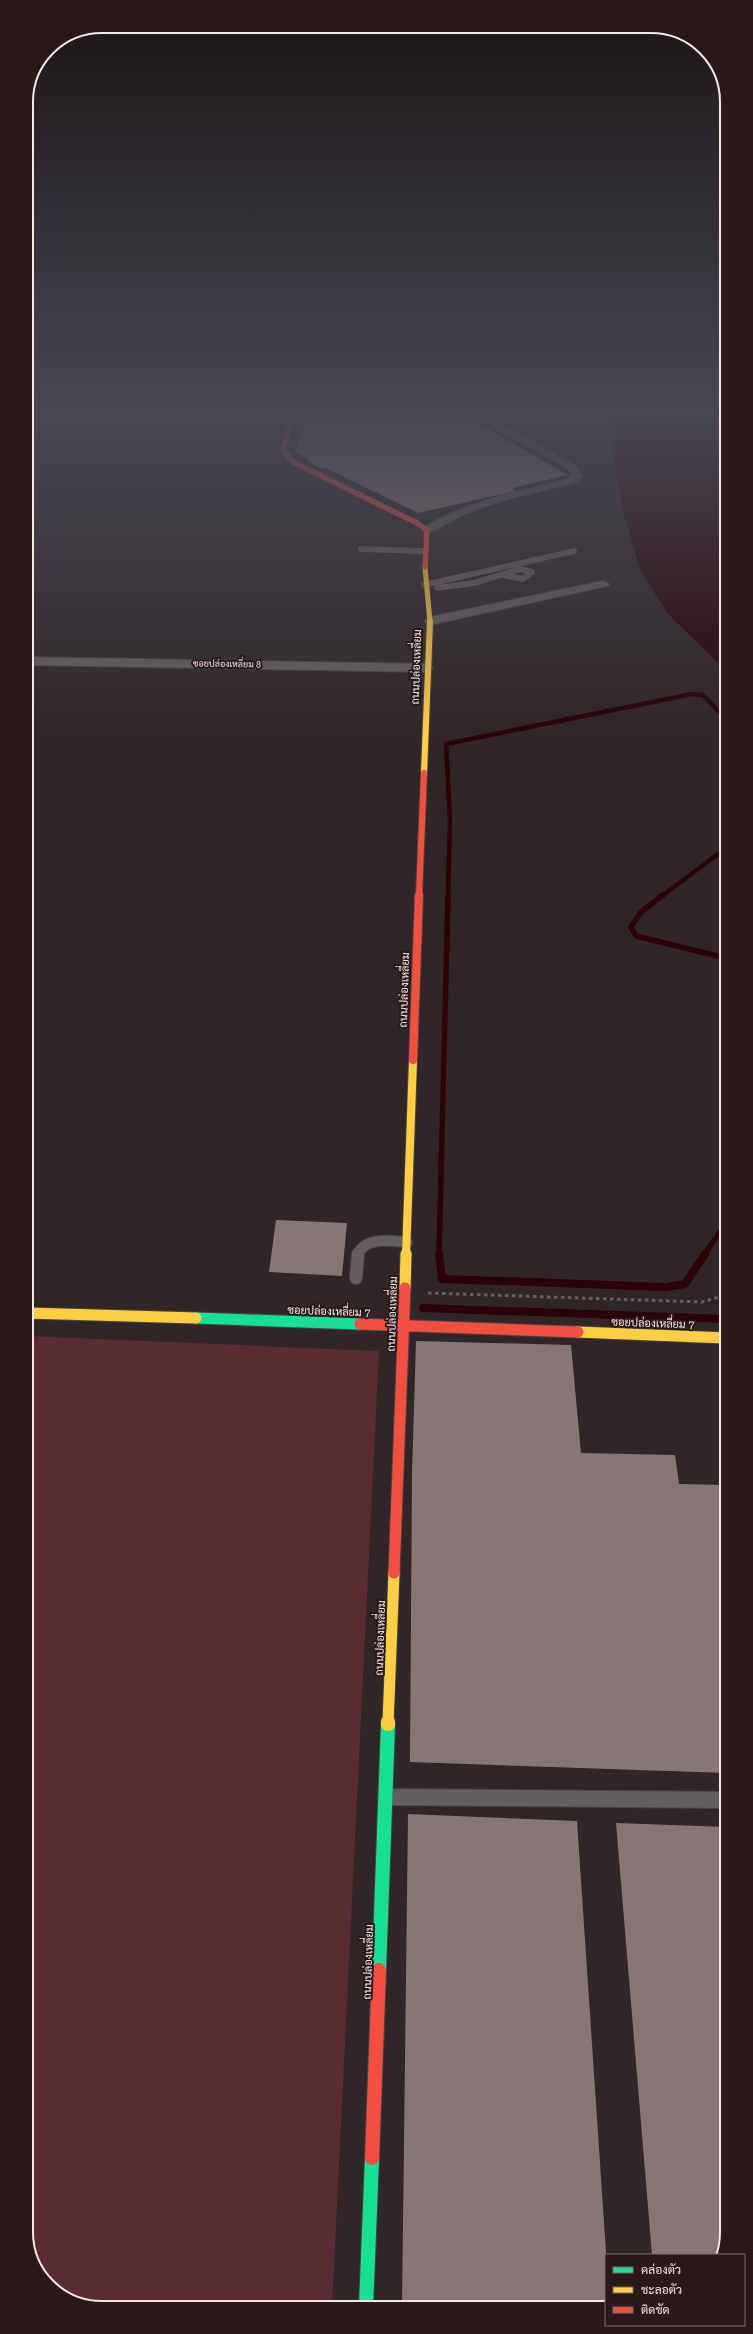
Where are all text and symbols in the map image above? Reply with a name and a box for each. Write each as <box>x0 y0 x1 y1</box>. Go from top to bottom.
street label: ถนนปล่องเหลี่ยม <box>404 629 424 705</box>
street label: ซอยปล่องเหลี่ยม 8 <box>193 654 261 670</box>
street label: ถนนปล่องเหลี่ยม <box>392 952 412 1028</box>
street label: ถนนปล่องเหลี่ยม <box>380 1276 400 1352</box>
street label: ซอยปล่องเหลี่ยม 7 <box>287 1299 371 1319</box>
street label: ซอยปล่องเหลี่ยม 7 <box>611 1311 695 1331</box>
street label: ถนนปล่องเหลี่ยม <box>368 1600 388 1676</box>
street label: ถนนปล่องเหลี่ยม <box>356 1924 376 2000</box>
legend <box>605 2254 745 2326</box>
text: คล่องตัว <box>641 2263 681 2277</box>
text: ชะลอตัว <box>641 2283 682 2297</box>
text: ติดขัด <box>641 2303 670 2317</box>

